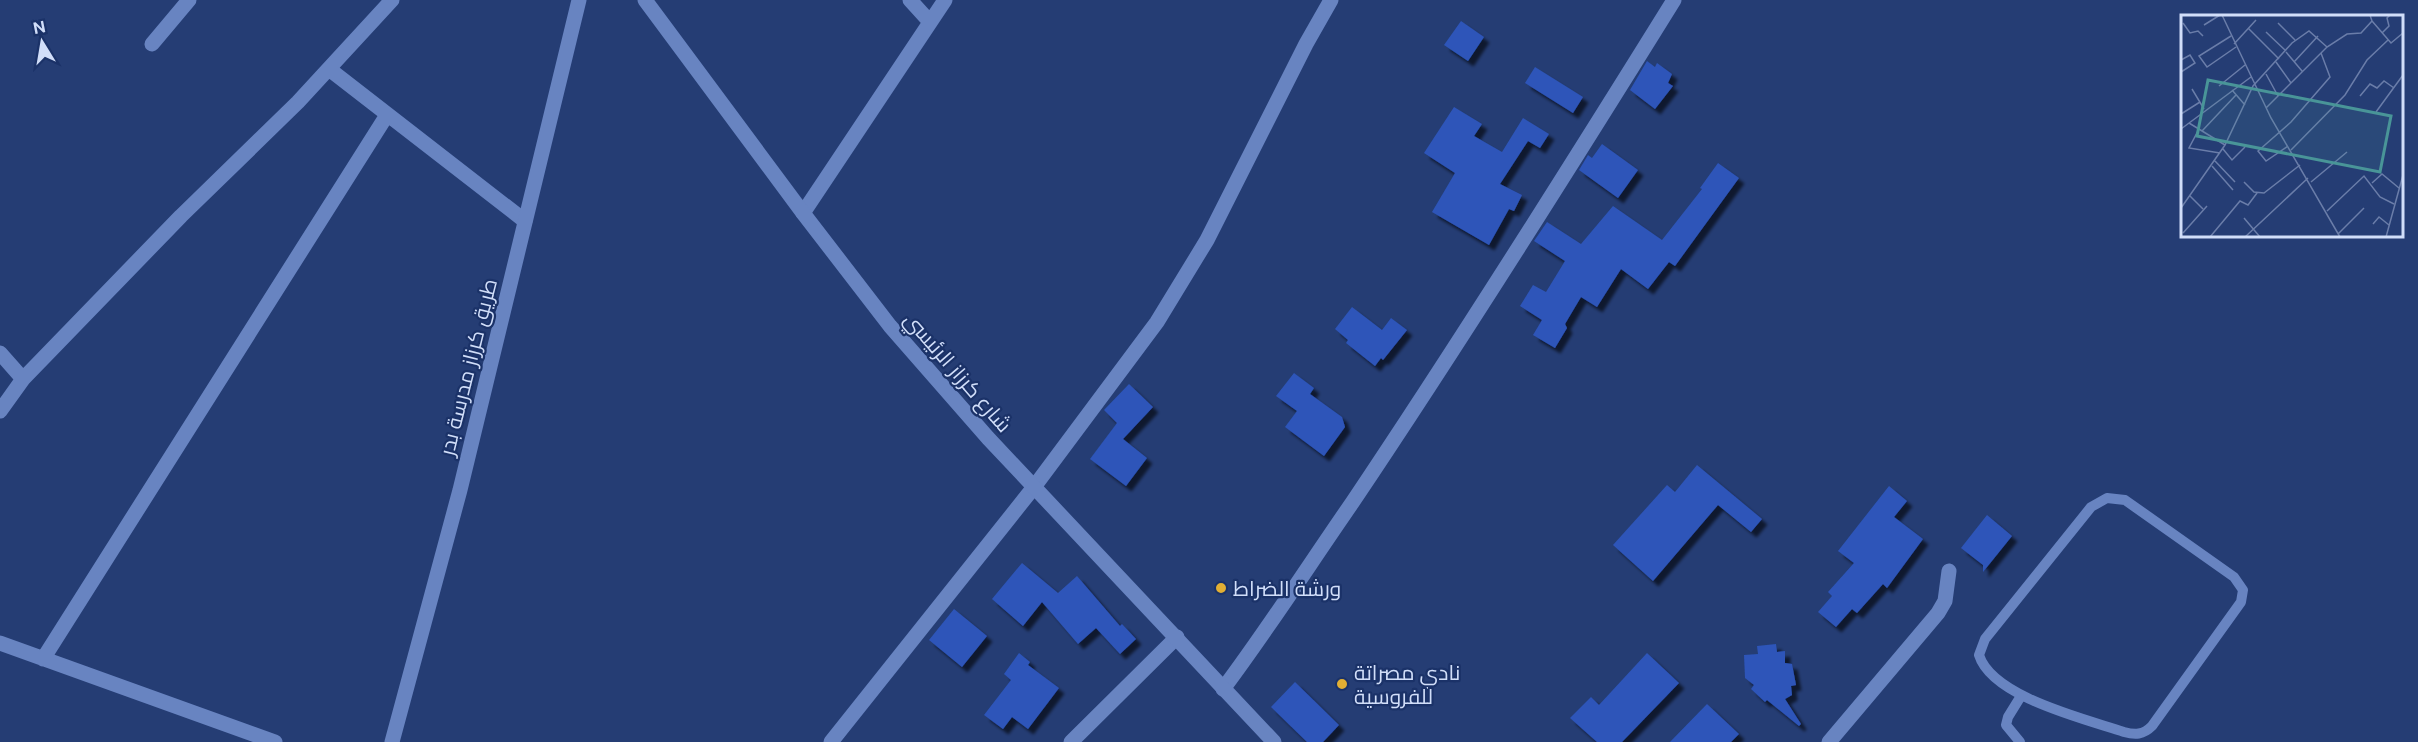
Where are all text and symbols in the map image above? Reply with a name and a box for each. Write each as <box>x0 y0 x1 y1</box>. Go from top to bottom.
north arrow <box>12 12 72 72</box>
inset map <box>2181 15 2403 237</box>
text: N <box>31 17 47 38</box>
street label: طريق كرزاز مدرسة بدر <box>434 276 503 459</box>
street label: شارع كرزاز الرئيسي <box>897 307 1017 439</box>
place label: ورشة الضراط <box>1233 576 1341 601</box>
marker: ورشة الضراط <box>1214 581 1228 595</box>
place label: نادي مصراتة للفروسية <box>1354 660 1460 709</box>
marker: نادي مصراتة للفروسية <box>1335 677 1349 691</box>

